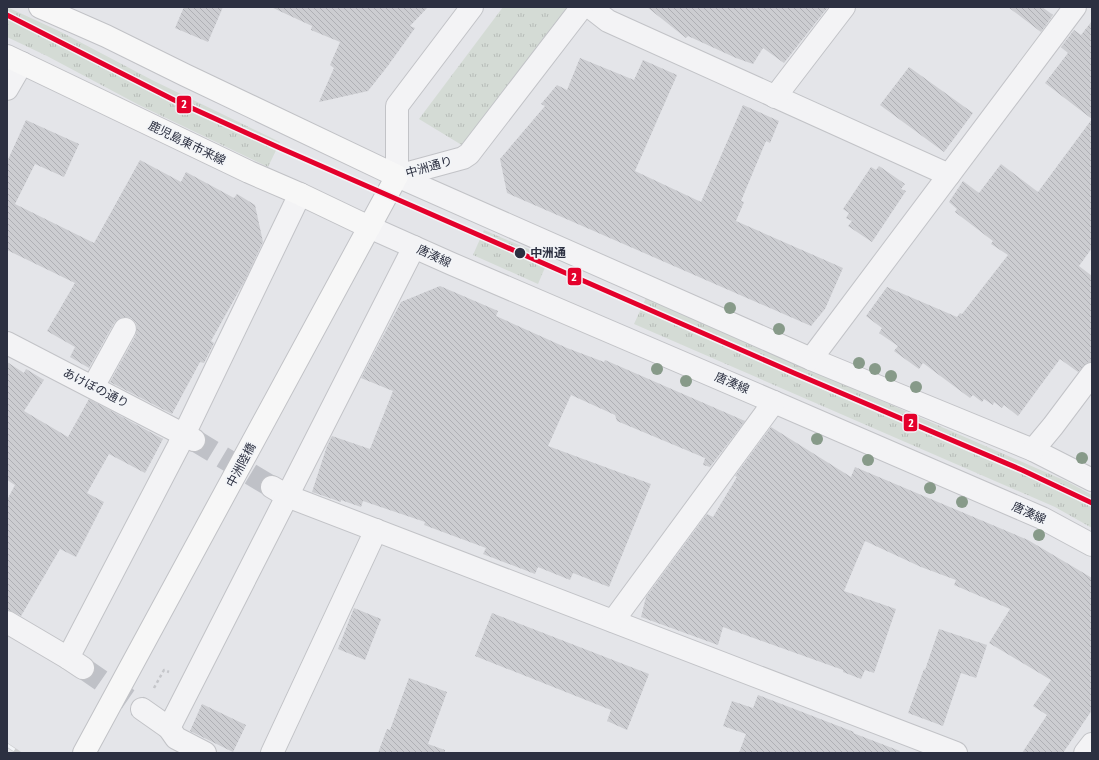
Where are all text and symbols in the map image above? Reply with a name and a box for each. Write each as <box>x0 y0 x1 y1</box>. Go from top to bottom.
line badge: 2 <box>176 95 192 114</box>
text: 2 <box>180 98 187 111</box>
street label: 鹿児島東市来線 <box>146 118 228 168</box>
street label: 中洲通り <box>404 154 454 180</box>
street label: 唐湊線 <box>415 242 453 270</box>
marker: 中洲通 <box>513 246 527 260</box>
place label: 中洲通 <box>530 246 566 260</box>
line badge: 2 <box>567 267 582 286</box>
text: 2 <box>570 271 577 284</box>
street label: あけぼの通り <box>61 365 131 411</box>
street label: 唐湊線 <box>713 370 751 396</box>
line badge: 2 <box>903 413 918 432</box>
text: 2 <box>907 417 914 430</box>
street label: 中洲陸橋 <box>224 441 258 489</box>
street label: 唐湊線 <box>1010 499 1048 527</box>

